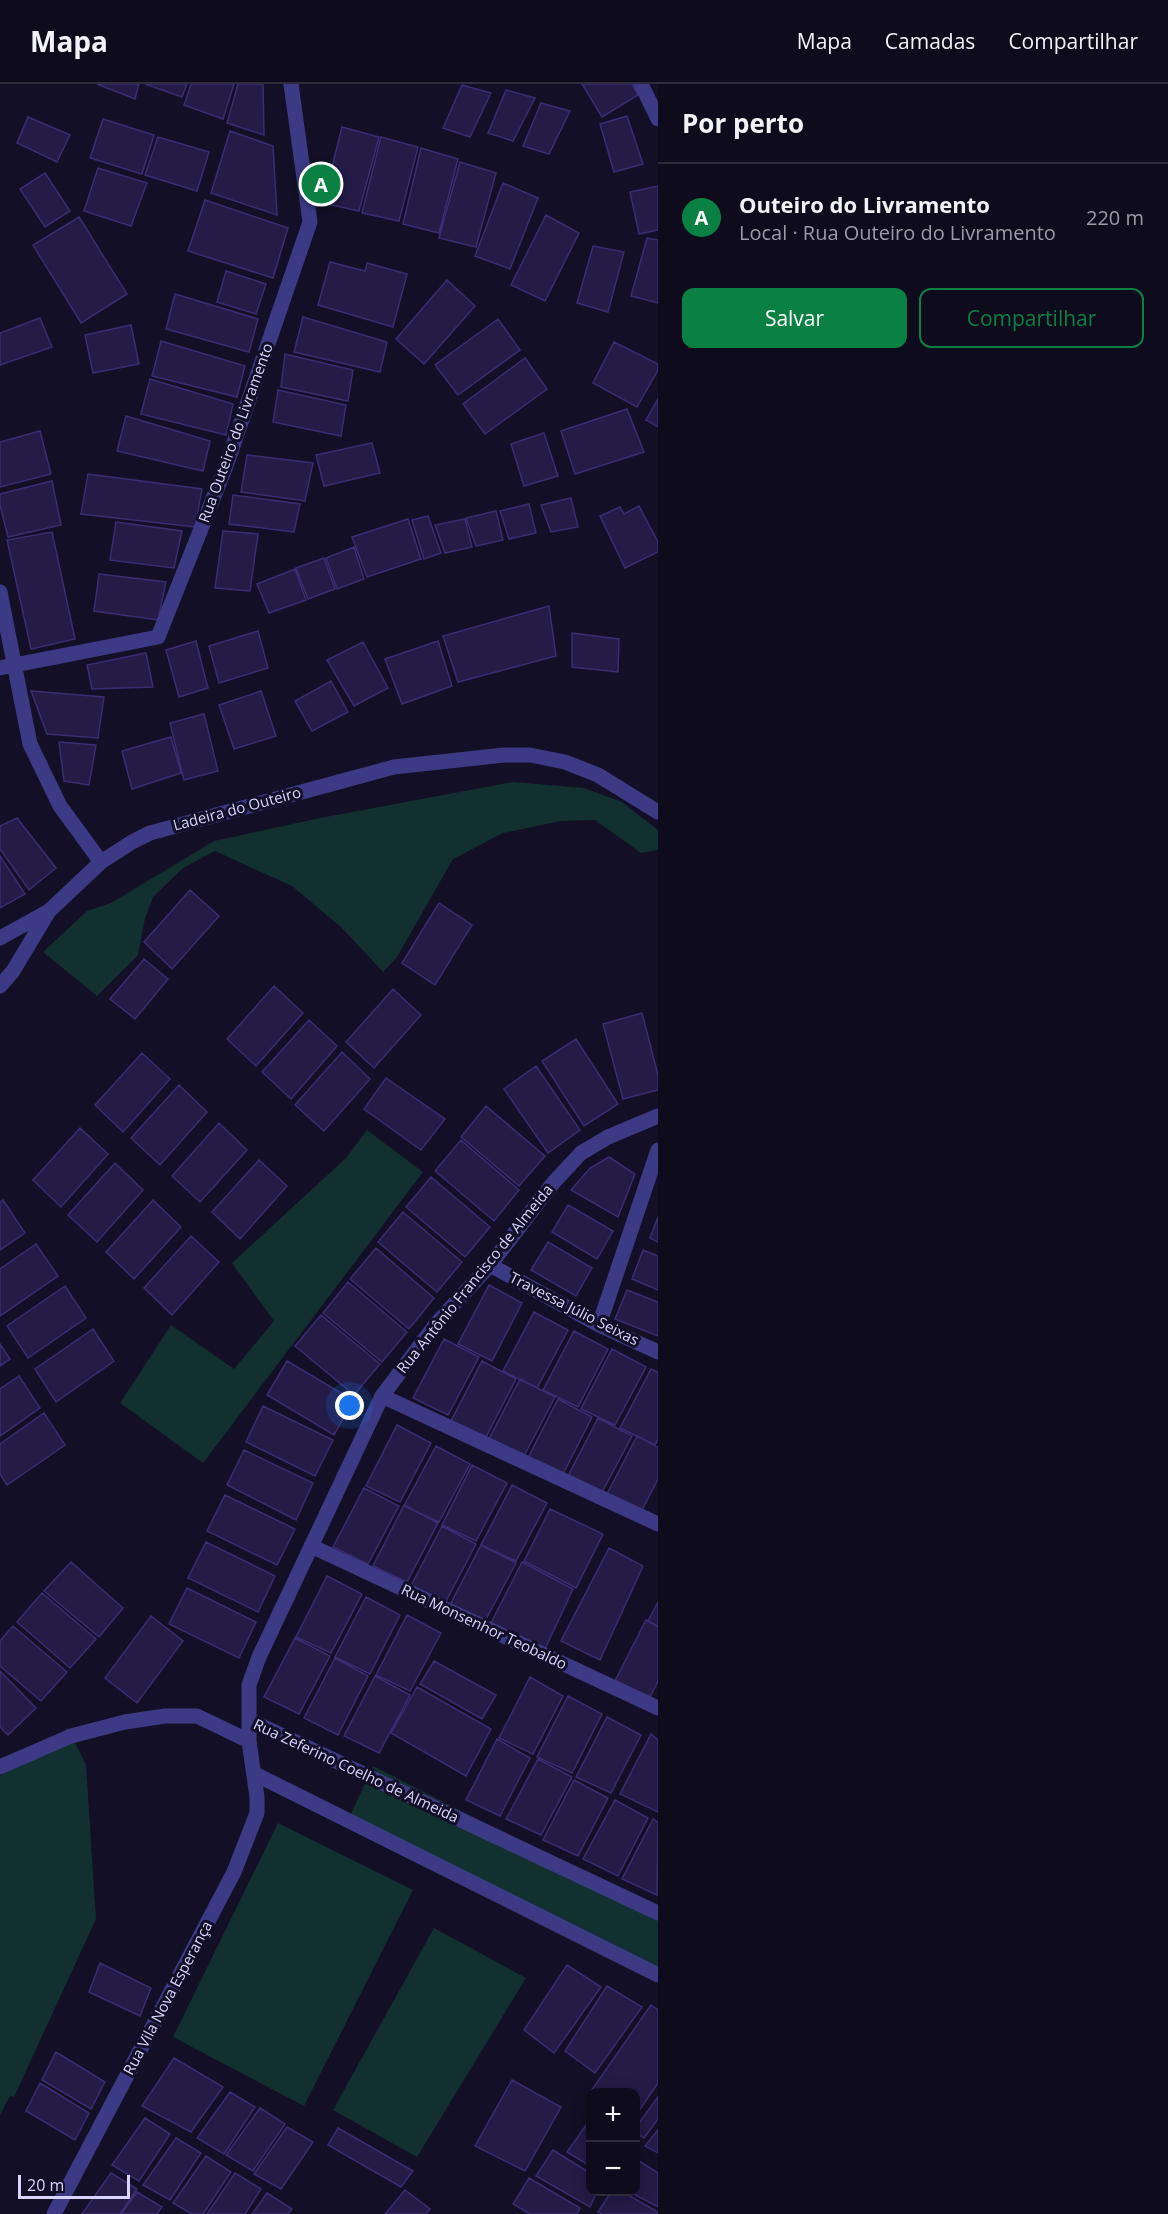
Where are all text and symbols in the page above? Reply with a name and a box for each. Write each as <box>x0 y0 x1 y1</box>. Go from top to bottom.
text: Mapa <box>30 22 108 60</box>
text: Mapa <box>797 27 852 55</box>
text: Camadas <box>885 27 975 55</box>
text: Compartilhar <box>1008 27 1138 55</box>
text: Por perto <box>682 105 804 141</box>
pin: A <box>302 162 340 206</box>
text: Outeiro do Livramento <box>739 189 990 219</box>
text: A <box>695 204 708 231</box>
text: 220 m <box>1086 204 1144 231</box>
text: Local · Rua Outeiro do Livramento <box>739 219 1056 246</box>
button: Salvar <box>682 288 907 348</box>
button: Compartilhar <box>919 288 1144 348</box>
street label: Rua Outeiro do Livramento <box>193 340 277 525</box>
street label: Ladeira do Outeiro <box>171 781 303 835</box>
street label: Rua Antônio Francisco de Almeida <box>392 1180 557 1377</box>
street label: Travessa Júlio Seixas <box>506 1267 643 1349</box>
your location <box>335 1391 364 1420</box>
street label: Rua Monsenhor Teobaldo <box>398 1579 571 1673</box>
street label: Rua Zeferino Coelho de Almeida <box>251 1714 462 1827</box>
street label: Rua Vila Nova Esperança <box>118 1917 216 2078</box>
map controls <box>586 2088 640 2196</box>
button: + <box>586 2088 640 2142</box>
button: − <box>586 2142 640 2196</box>
scale bar <box>18 2172 130 2200</box>
text: 20 m <box>27 2174 64 2196</box>

